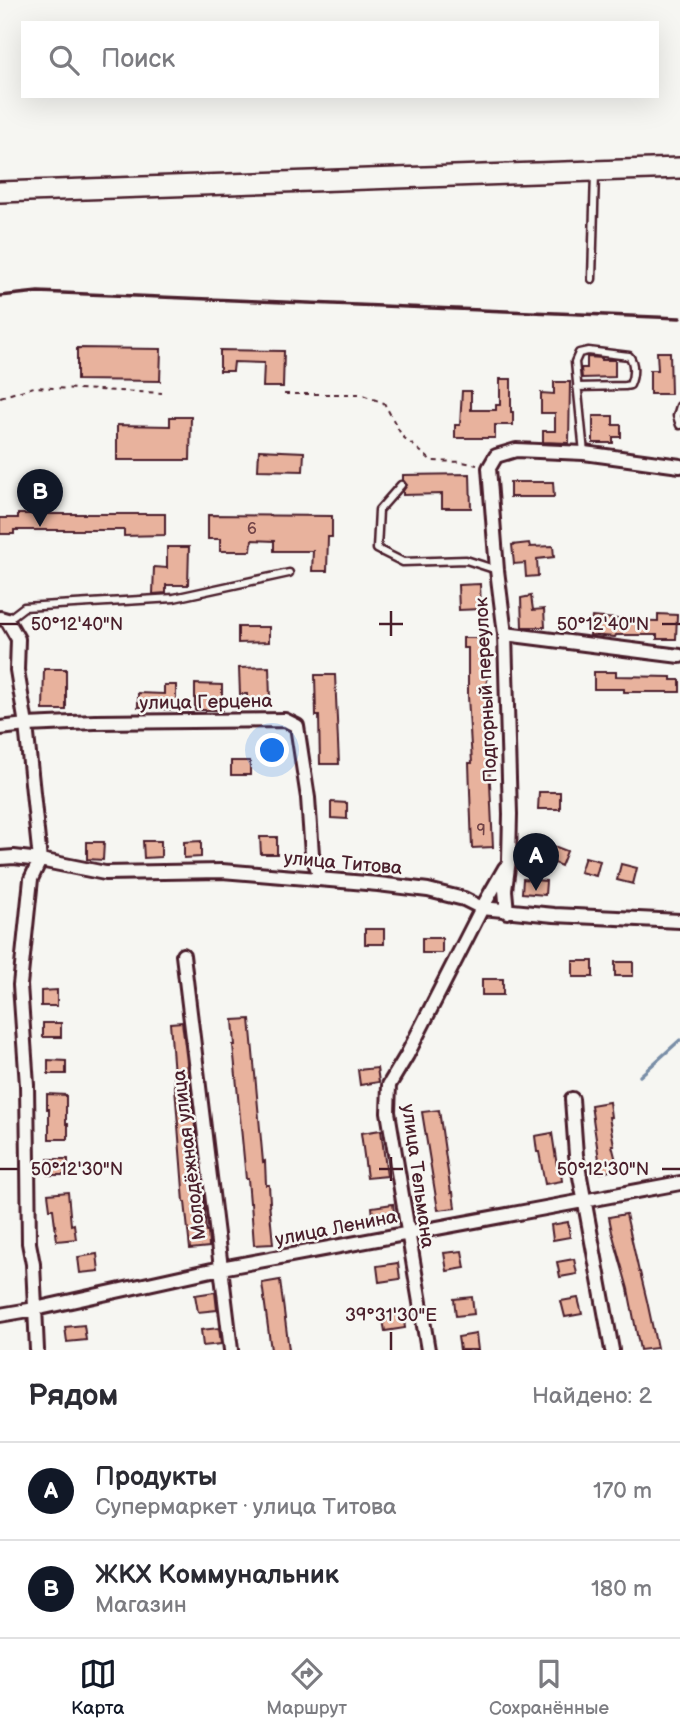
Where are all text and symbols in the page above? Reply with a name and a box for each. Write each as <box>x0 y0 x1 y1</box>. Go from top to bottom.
search box <box>21 21 659 98</box>
icon: search <box>45 41 83 79</box>
text: Поиск <box>101 44 175 75</box>
pin: B <box>17 469 63 527</box>
house number: 6 <box>247 520 257 539</box>
street label: Подгорный переулок <box>470 597 503 783</box>
text: 50°12'40"N <box>31 614 123 635</box>
text: 50°12'40"N <box>557 614 649 635</box>
street label: улица Герцена <box>139 690 273 715</box>
your location <box>255 733 289 767</box>
house number: 9 <box>476 821 486 840</box>
pin: A <box>513 833 559 891</box>
street label: улица Титова <box>283 847 403 880</box>
street label: Молодёжная улица <box>168 1068 211 1241</box>
street label: улица Тельмана <box>396 1103 439 1250</box>
text: 50°12'30"N <box>31 1159 123 1180</box>
text: 50°12'30"N <box>557 1159 649 1180</box>
street label: улица Ленина <box>273 1205 399 1252</box>
text: 39°31'30"E <box>345 1305 437 1326</box>
text: Рядом <box>28 1378 118 1414</box>
text: Найдено: 2 <box>532 1382 652 1410</box>
text: Продукты <box>95 1462 217 1493</box>
text: A <box>44 1477 58 1505</box>
text: 170 m <box>593 1477 652 1505</box>
text: Супермаркет · улица Титова <box>95 1493 397 1521</box>
text: ЖКХ Коммунальник <box>95 1560 339 1591</box>
text: B <box>43 1575 59 1603</box>
text: 180 m <box>591 1575 652 1603</box>
text: Магазин <box>95 1591 187 1619</box>
tab: Карта <box>71 1655 124 1720</box>
tab: Маршрут <box>266 1655 347 1720</box>
tab: Сохранённые <box>489 1655 609 1720</box>

